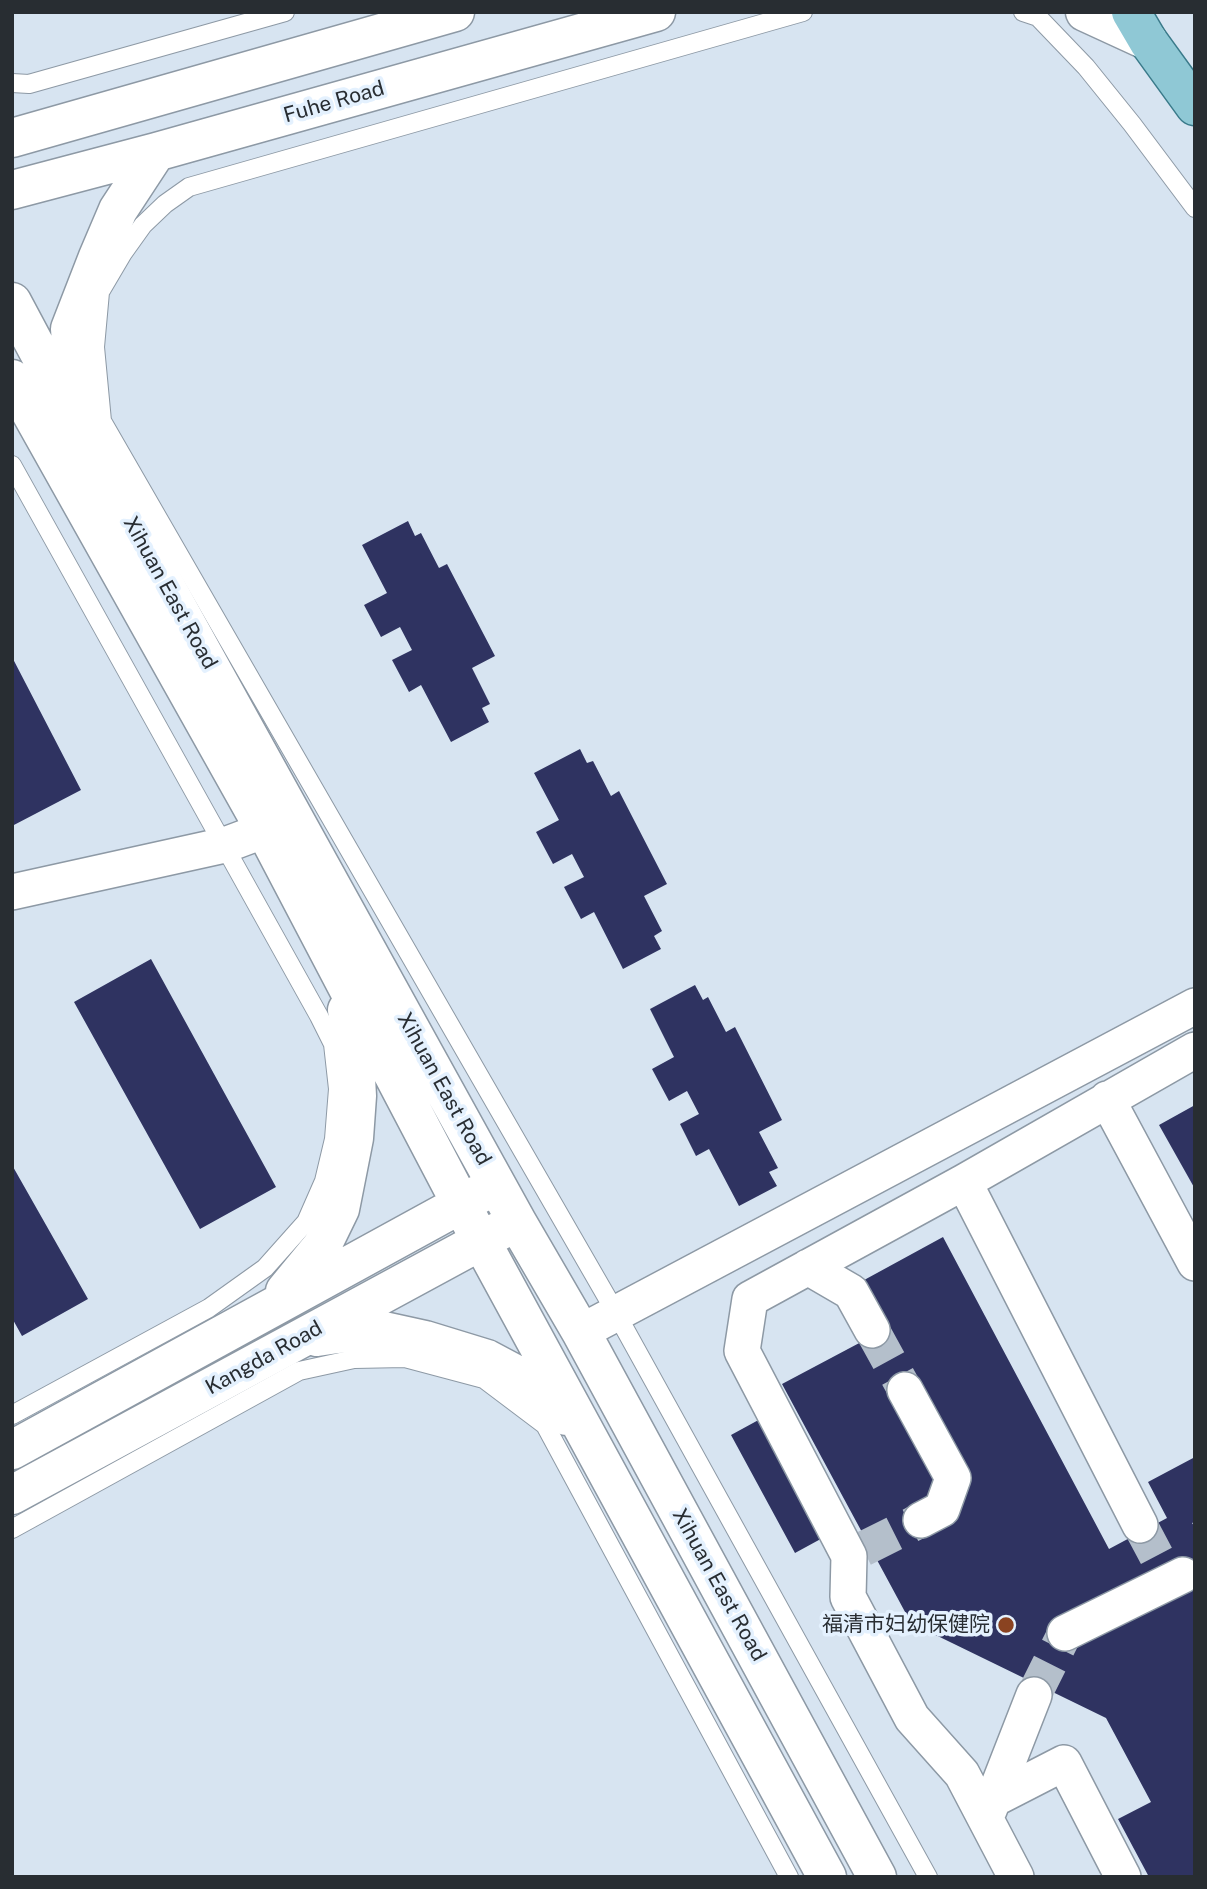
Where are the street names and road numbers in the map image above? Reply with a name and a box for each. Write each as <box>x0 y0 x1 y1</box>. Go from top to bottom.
street label: Fuhe Road <box>281 76 387 128</box>
street label: Xihuan East Road <box>118 512 222 674</box>
street label: Xihuan East Road <box>392 1008 496 1170</box>
street label: Kangda Road <box>201 1316 327 1400</box>
street label: Xihuan East Road <box>667 1504 771 1666</box>

